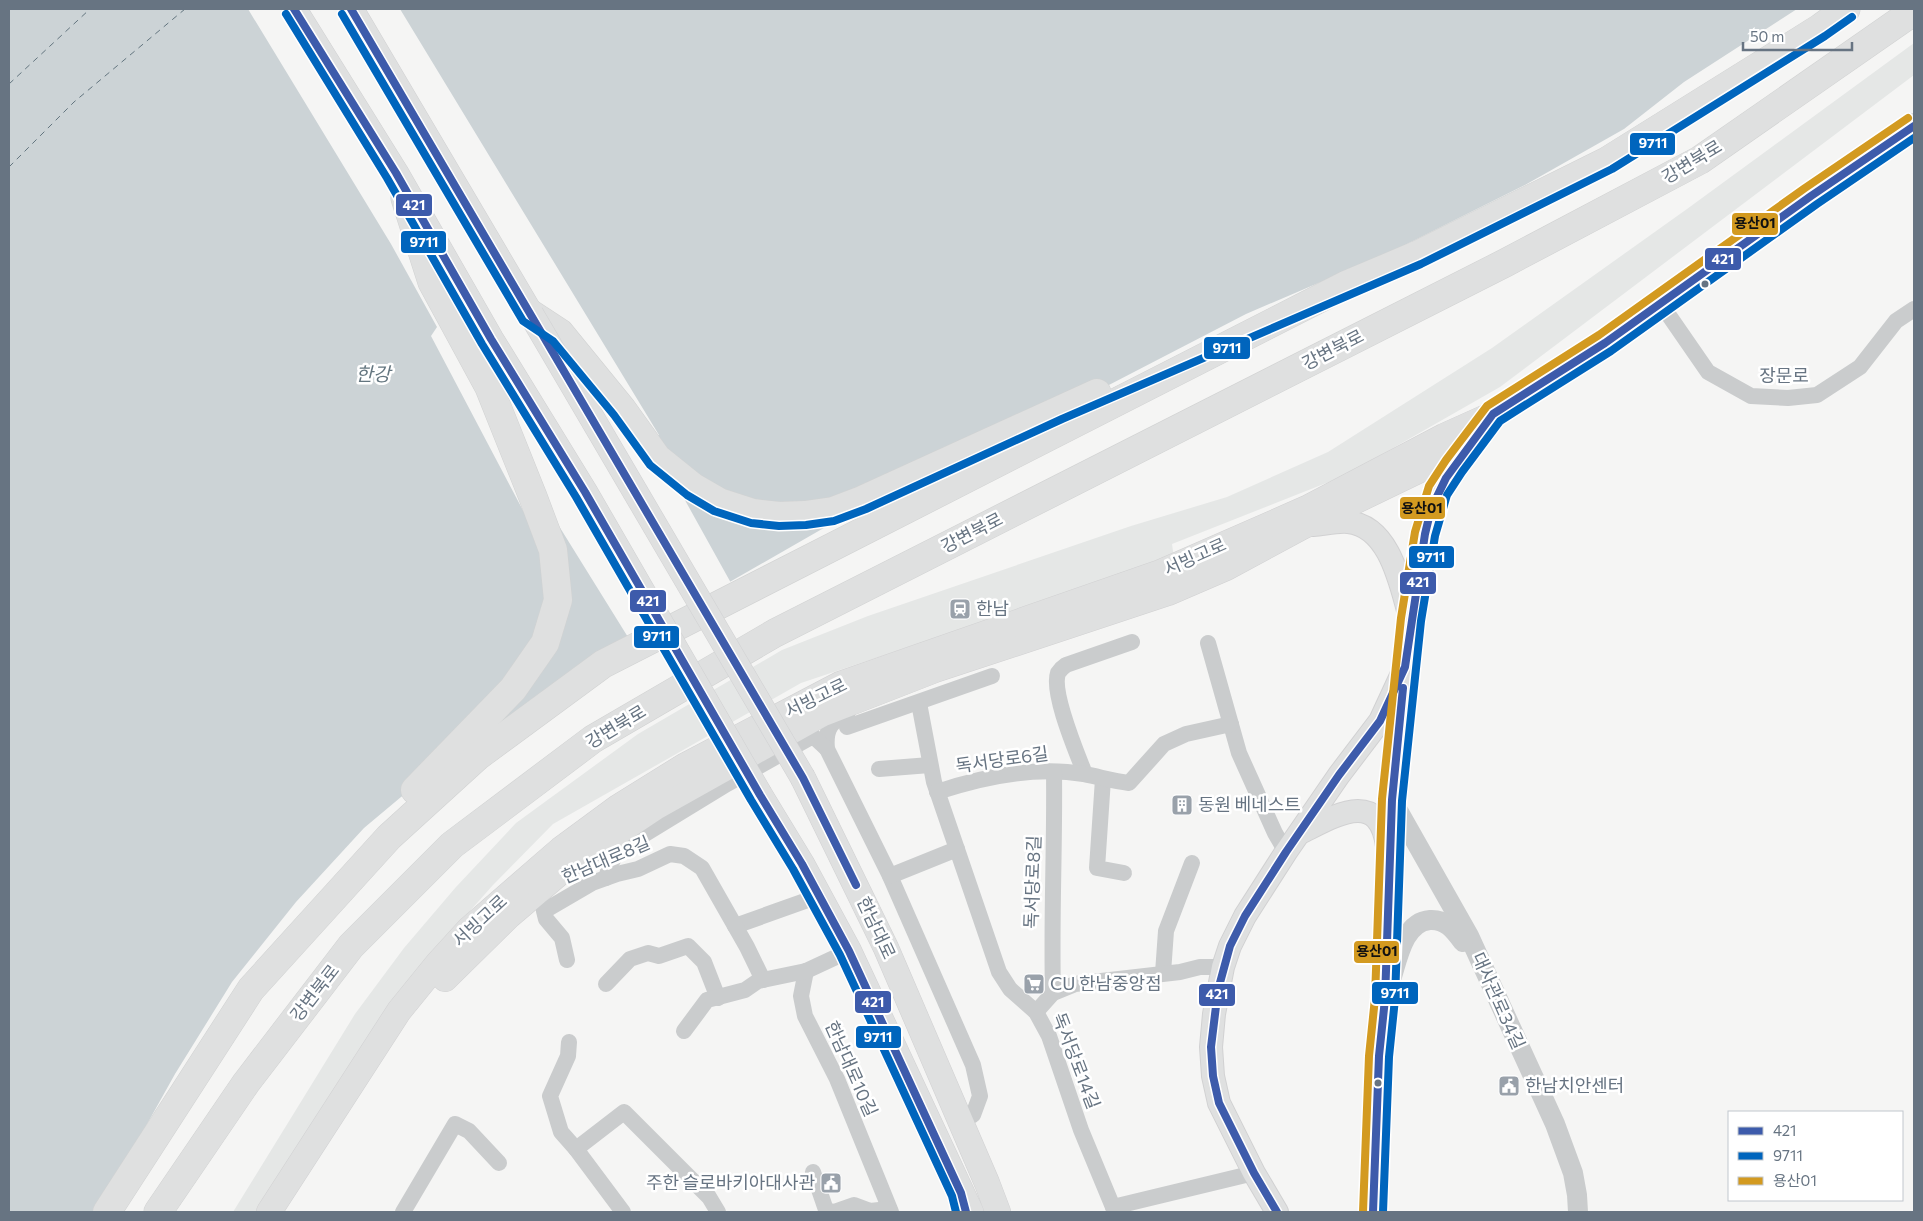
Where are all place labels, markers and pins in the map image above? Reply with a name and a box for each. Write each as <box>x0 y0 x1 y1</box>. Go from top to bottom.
unlabelled marker <box>1700 279 1710 289</box>
station icon: 한남 <box>948 597 972 621</box>
place label: 한남 <box>976 597 1009 619</box>
building icon: 동원 베네스트 <box>1170 793 1194 817</box>
place label: 동원 베네스트 <box>1198 793 1301 815</box>
supermarket icon: CU 한남중앙점 <box>1022 972 1046 996</box>
place label: CU 한남중앙점 <box>1050 972 1162 994</box>
public building icon: 한남치안센터 <box>1497 1074 1521 1098</box>
place label: 한남치안센터 <box>1525 1074 1624 1096</box>
unlabelled marker <box>1373 1078 1383 1088</box>
place label: 주한 슬로바키아대사관 <box>646 1171 815 1193</box>
public building icon: 주한 슬로바키아대사관 <box>819 1171 843 1195</box>

